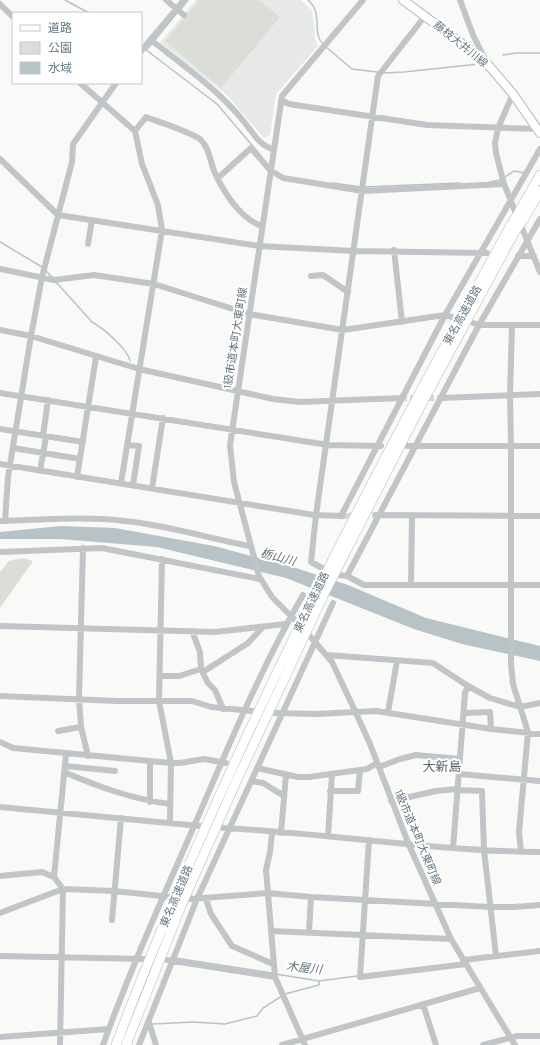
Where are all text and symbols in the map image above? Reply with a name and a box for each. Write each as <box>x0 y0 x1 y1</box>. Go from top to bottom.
legend <box>12 12 142 84</box>
street label: 藤枝大井川線 <box>432 18 491 69</box>
text: 道路 <box>48 20 72 34</box>
text: 公園 <box>48 40 72 54</box>
text: 水域 <box>48 60 72 74</box>
street label: 東名高速道路 <box>440 283 483 347</box>
street label: 1級市道本町大東町線 <box>220 286 249 390</box>
water label: 栃山川 <box>259 545 299 568</box>
street label: 東名高速道路 <box>290 569 331 634</box>
district label: 大新島 <box>422 758 462 774</box>
street label: 1級市道本町大東町線 <box>392 787 445 887</box>
street label: 東名高速道路 <box>157 863 194 929</box>
water label: 木屋川 <box>285 958 325 976</box>

